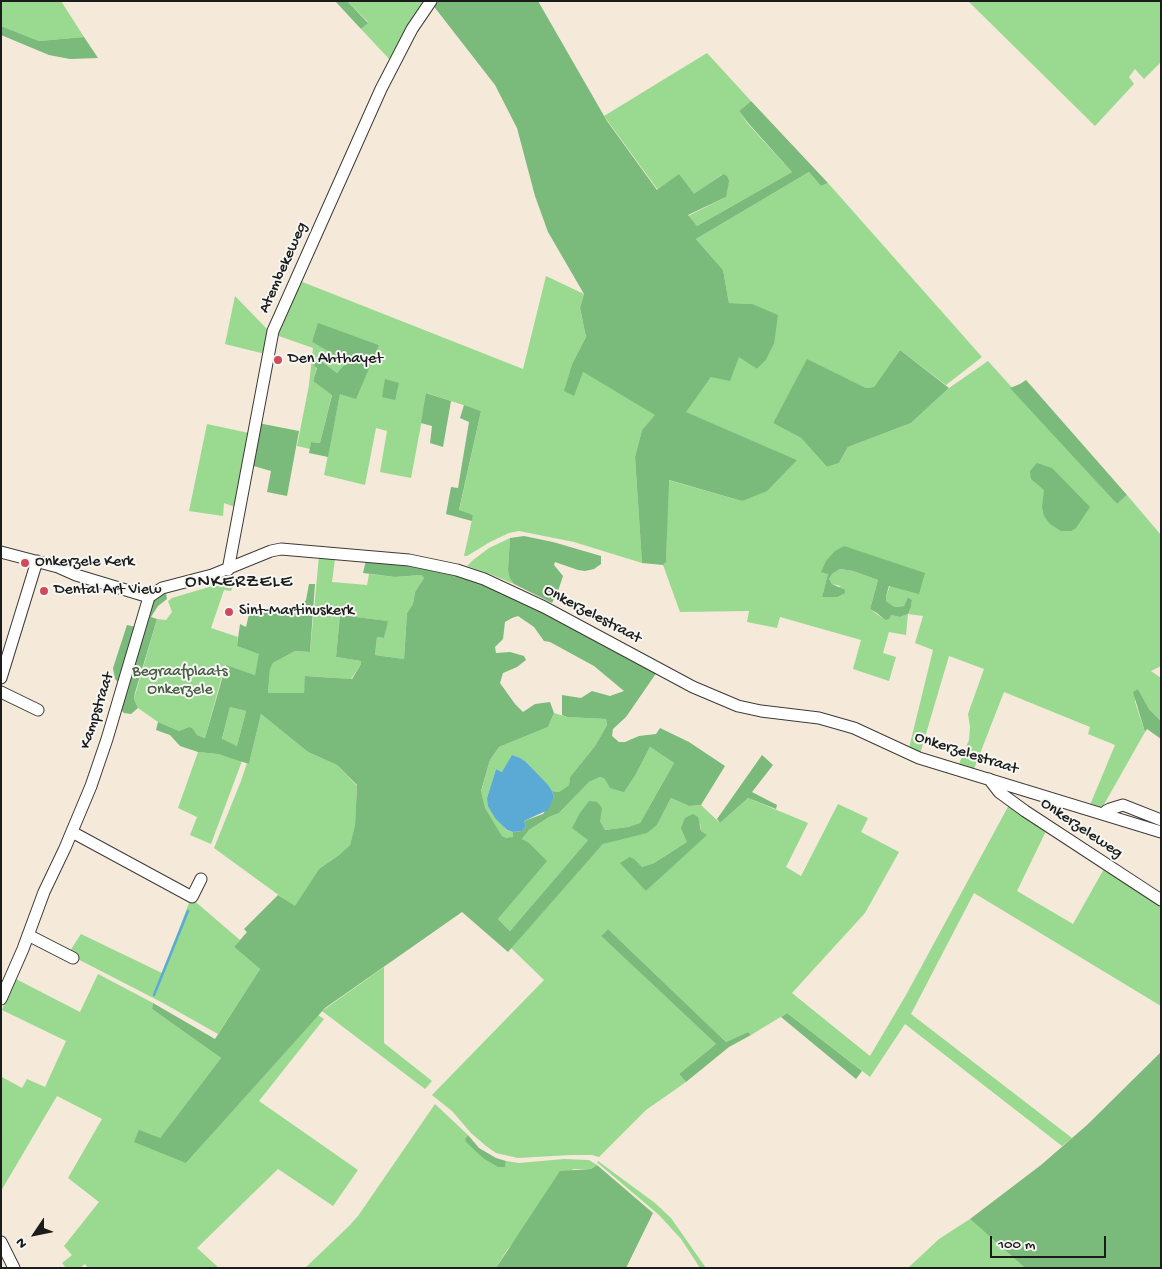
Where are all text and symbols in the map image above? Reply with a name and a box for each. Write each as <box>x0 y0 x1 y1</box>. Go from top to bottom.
street label: Atembekeweg <box>255 220 313 316</box>
place label: Den Ahthayet <box>288 350 383 370</box>
marker: Den Ahthayet <box>272 354 284 366</box>
place label: Onkerzele Kerk <box>35 553 134 573</box>
marker: Onkerzele Kerk <box>19 557 31 569</box>
district label: ONKERZELE <box>184 572 294 594</box>
place label: Dental Art View <box>54 581 161 601</box>
street label: Onkerzelestraat <box>540 581 644 649</box>
marker: Dental Art View <box>38 585 50 597</box>
place label: Sint-Martinuskerk <box>239 602 354 622</box>
marker: Sint-Martinuskerk <box>223 606 235 618</box>
park label: Begraafplaats Onkerzele <box>132 663 228 701</box>
street label: Kampstraat <box>77 670 119 752</box>
street label: Onkerzelestraat <box>912 728 1020 780</box>
street label: Onkerzeleweg <box>1036 794 1126 864</box>
north arrow <box>10 1209 60 1259</box>
scale bar <box>992 1226 1108 1258</box>
text: N <box>13 1234 32 1251</box>
text: 100 m <box>998 1236 1035 1254</box>

